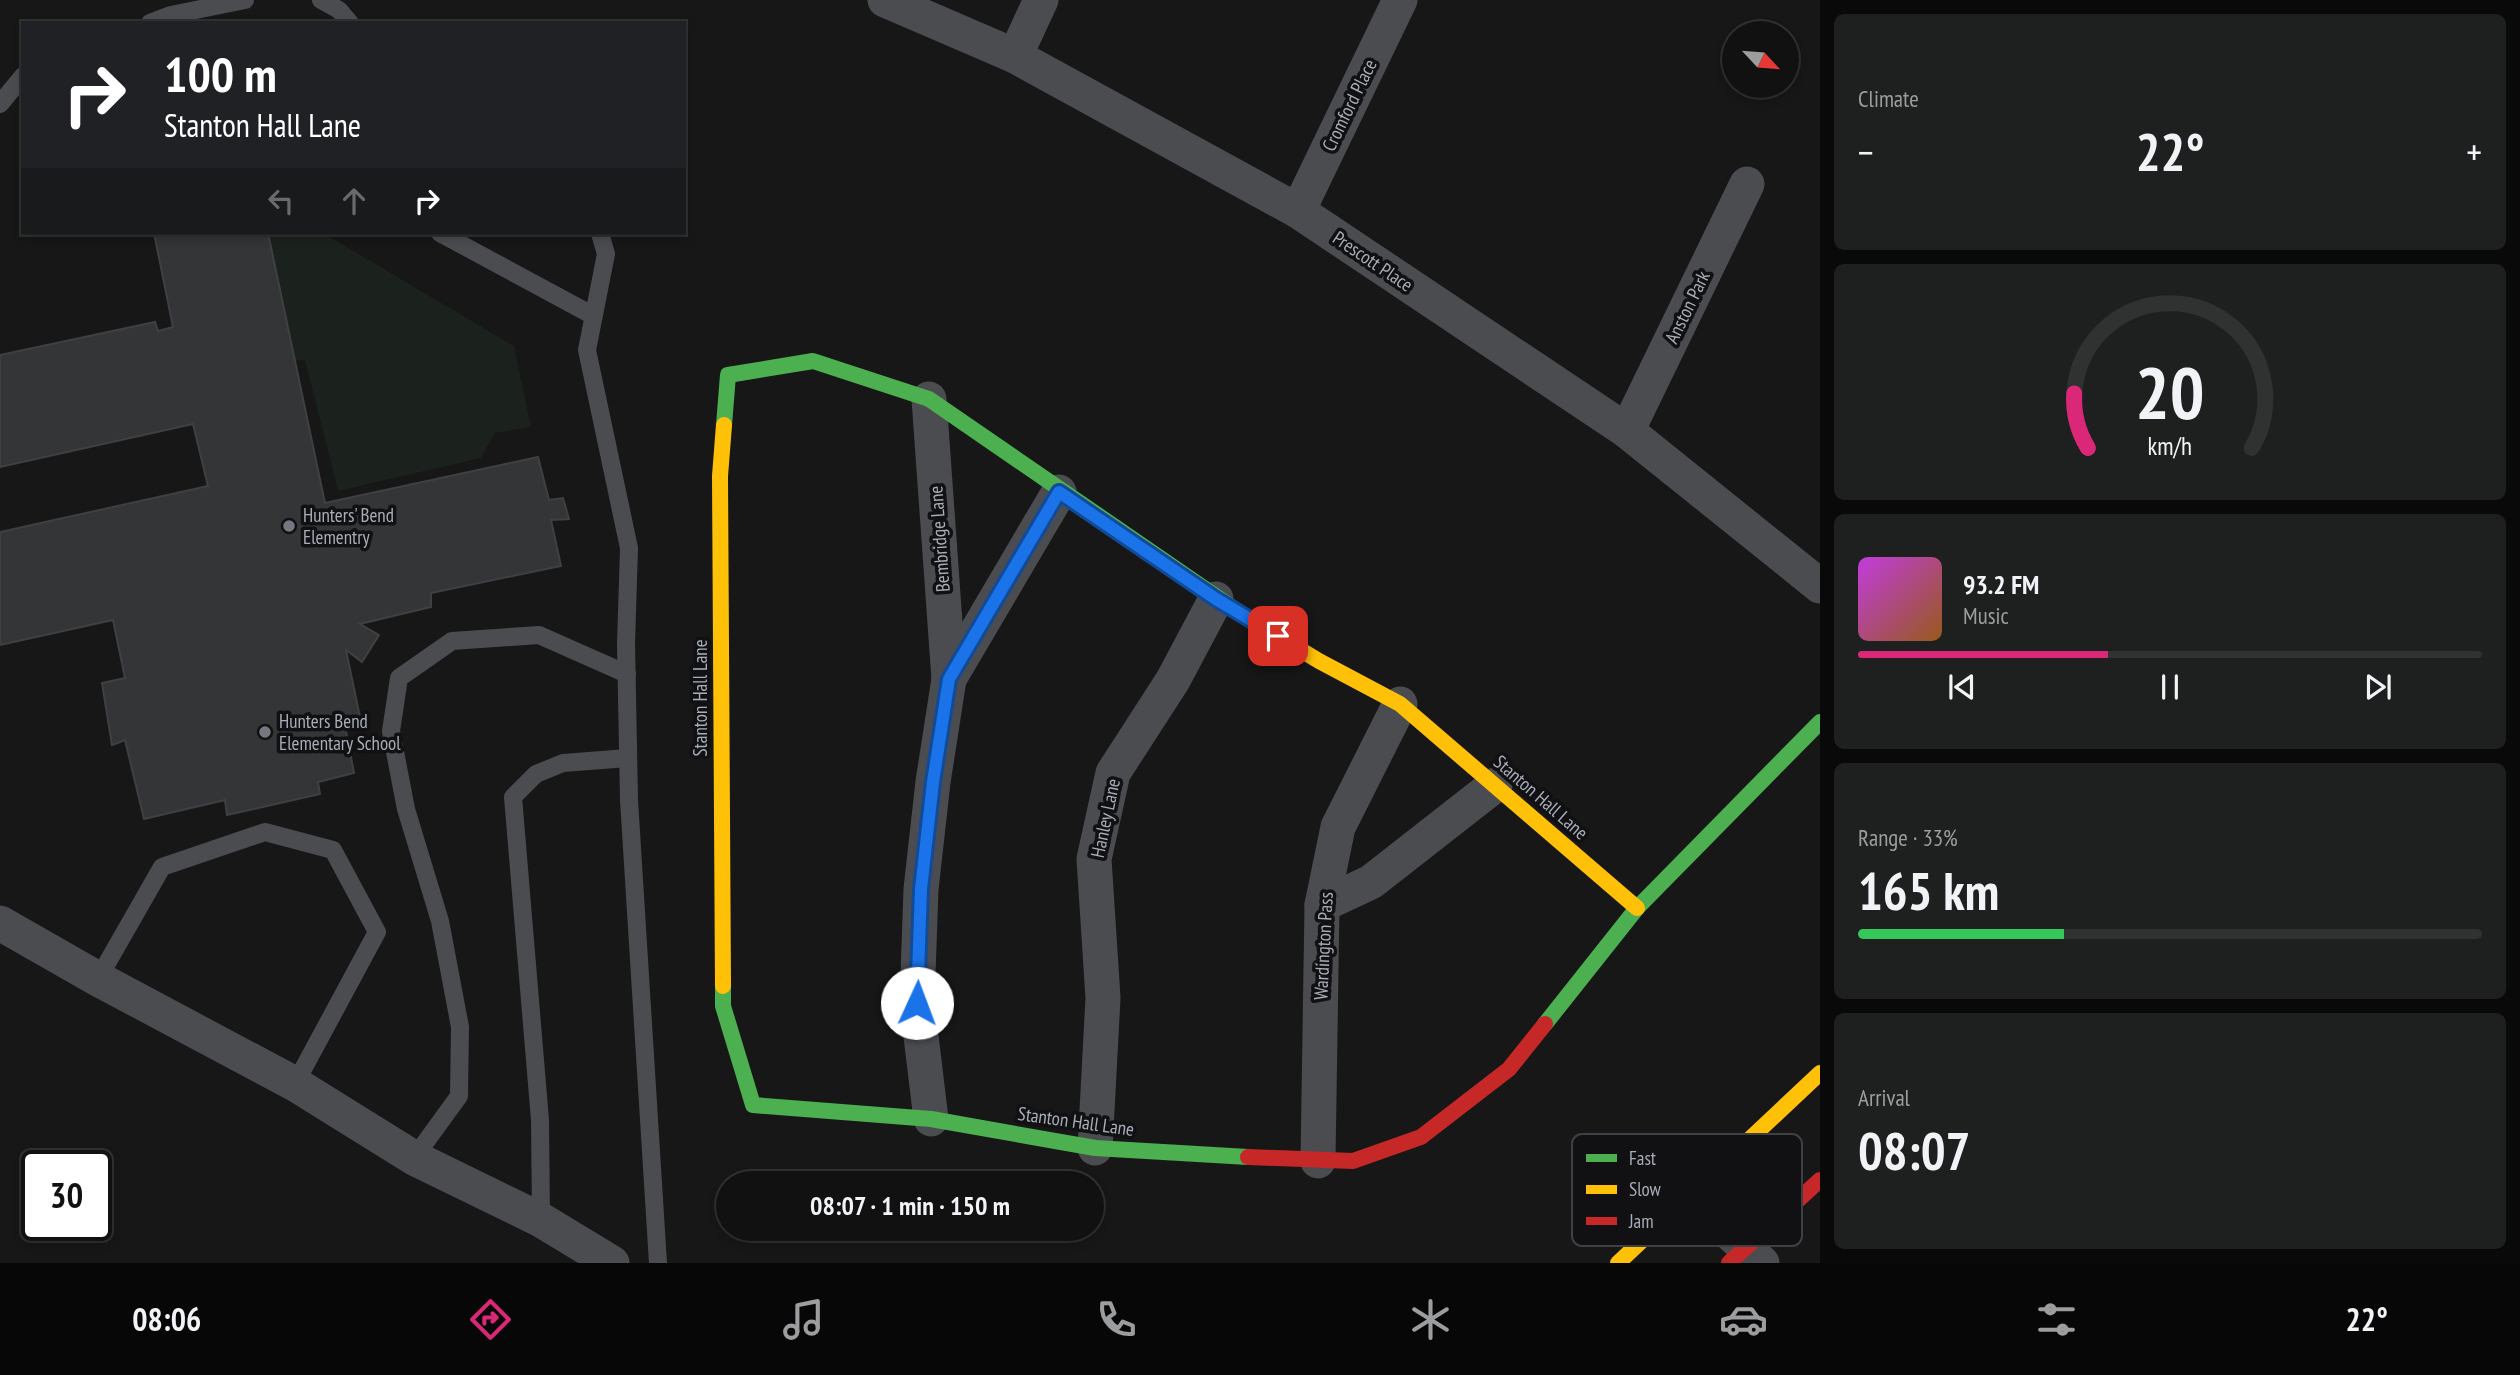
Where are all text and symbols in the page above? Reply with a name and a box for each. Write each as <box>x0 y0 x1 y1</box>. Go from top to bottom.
north arrow <box>1722 21 1799 98</box>
map controls <box>1722 21 1799 98</box>
text: 100 m <box>164 42 277 106</box>
icon: right <box>49 49 140 140</box>
street label: Cromford Place <box>1316 55 1382 155</box>
text: Climate <box>1858 84 1919 113</box>
text: Stanton Hall Lane <box>164 104 361 146</box>
text: 22° <box>2136 118 2204 185</box>
text: − <box>1858 127 1874 176</box>
text: + <box>2466 127 2482 176</box>
icon: left <box>262 182 300 220</box>
icon: ahead <box>335 182 373 220</box>
icon: right <box>408 182 446 220</box>
street label: Prescott Place <box>1328 225 1418 297</box>
street label: Anston Park <box>1659 266 1715 347</box>
text: 20 <box>2135 344 2205 438</box>
text: km/h <box>2148 429 2192 461</box>
street label: Bembridge Lane <box>923 485 955 593</box>
place label: Hunters' Bend Elementry <box>303 503 394 549</box>
marker: Hunters' Bend Elementry <box>281 518 297 534</box>
text: 93.2 FM <box>1963 568 2039 601</box>
text: Music <box>1963 601 2009 630</box>
pin <box>1248 606 1308 666</box>
icon: arrive <box>1259 617 1297 655</box>
street label: Stanton Hall Lane <box>688 639 712 757</box>
icon: previous <box>1943 668 1981 706</box>
icon: pause <box>2151 668 2189 706</box>
icon: next <box>2359 668 2397 706</box>
place label: Hunters Bend Elementary School <box>279 709 401 755</box>
marker: Hunters Bend Elementary School <box>257 724 273 740</box>
street label: Stanton Hall Lane <box>1489 750 1593 845</box>
street label: Hanley Lane <box>1085 776 1125 860</box>
text: Range · 33% <box>1858 823 1958 852</box>
text: 165 km <box>1858 857 1999 924</box>
street label: Wardington Pass <box>1308 891 1338 1001</box>
position arrow <box>880 966 954 1040</box>
text: Arrival <box>1858 1083 1910 1112</box>
street label: Stanton Hall Lane <box>1016 1101 1136 1141</box>
text: 08:07 <box>1858 1117 1970 1184</box>
legend <box>1572 1134 1802 1246</box>
text: Fast <box>1629 1146 1657 1170</box>
speed limit sign: 30 <box>21 1150 112 1241</box>
text: Slow <box>1629 1177 1662 1201</box>
text: 08:07 · 1 min · 150 m <box>810 1189 1010 1222</box>
text: Jam <box>1628 1209 1654 1233</box>
icon: directions <box>466 1295 515 1344</box>
icon: music <box>779 1295 828 1344</box>
icon: phone <box>1092 1295 1141 1344</box>
icon: climate <box>1406 1295 1455 1344</box>
icon: car <box>1719 1295 1768 1344</box>
icon: filters <box>2032 1295 2081 1344</box>
text: 08:06 <box>132 1298 201 1340</box>
text: 22° <box>2346 1298 2388 1340</box>

